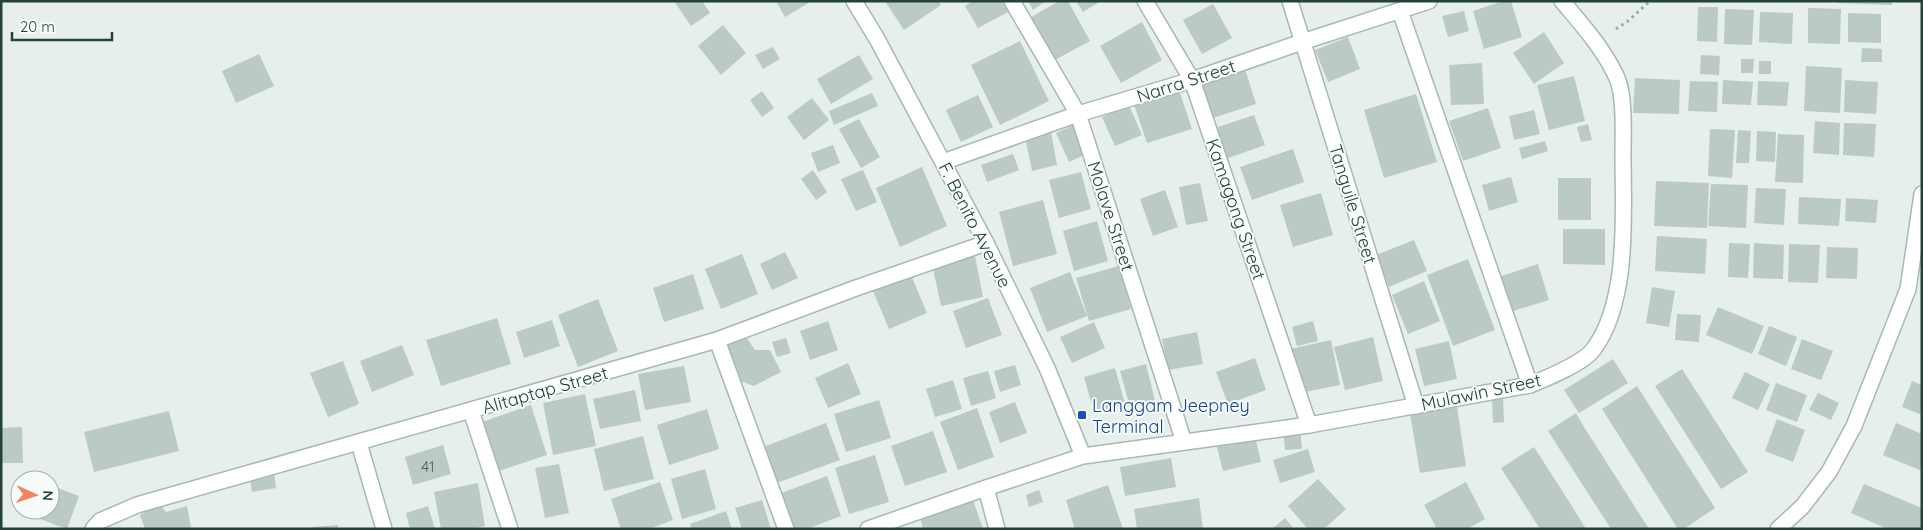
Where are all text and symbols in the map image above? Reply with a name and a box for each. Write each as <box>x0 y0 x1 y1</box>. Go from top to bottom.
scale bar <box>12 10 112 42</box>
text: 20 m <box>20 17 55 36</box>
street label: Narra Street <box>1134 54 1238 108</box>
street label: Kamagong Street <box>1201 135 1271 283</box>
street label: Tanguile Street <box>1324 141 1382 267</box>
street label: F. Benito Avenue <box>933 158 1017 292</box>
street label: Molave Street <box>1082 158 1140 274</box>
street label: Alitaptap Street <box>480 361 610 419</box>
street label: Mulawin Street <box>1419 368 1543 416</box>
place label: Langgam Jeepney Terminal <box>1092 394 1250 438</box>
marker: Langgam Jeepney Terminal <box>1076 409 1088 421</box>
house number: 41 <box>421 457 435 476</box>
north arrow <box>10 470 60 520</box>
text: N <box>39 490 57 501</box>

